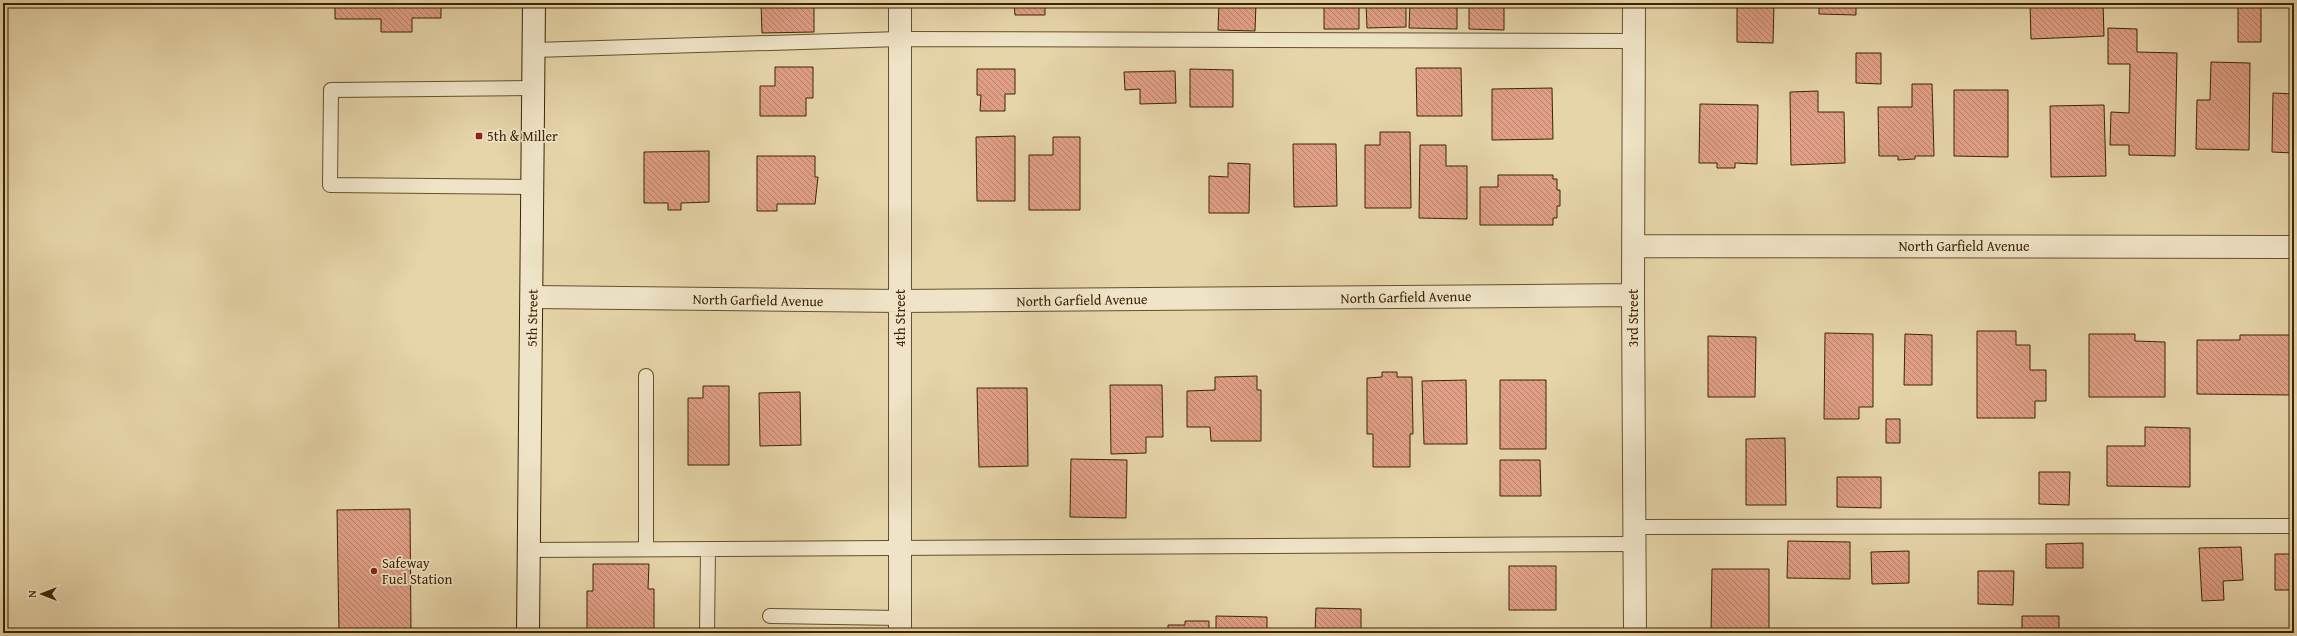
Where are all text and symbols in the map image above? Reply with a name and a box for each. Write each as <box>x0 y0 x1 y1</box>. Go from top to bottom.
place label: 5th & Miller <box>487 126 558 146</box>
marker: 5th & Miller <box>474 131 484 141</box>
street label: North Garfield Avenue <box>1898 236 2030 256</box>
street label: North Garfield Avenue <box>1340 286 1472 308</box>
street label: 5th Street <box>521 289 543 347</box>
street label: North Garfield Avenue <box>692 289 824 311</box>
street label: 4th Street <box>890 289 910 347</box>
street label: North Garfield Avenue <box>1016 289 1148 311</box>
street label: 3rd Street <box>1623 289 1643 347</box>
place label: Safeway Fuel Station <box>382 553 452 589</box>
marker: Safeway Fuel Station <box>369 566 379 576</box>
north arrow <box>22 574 62 614</box>
text: N <box>24 590 40 598</box>

